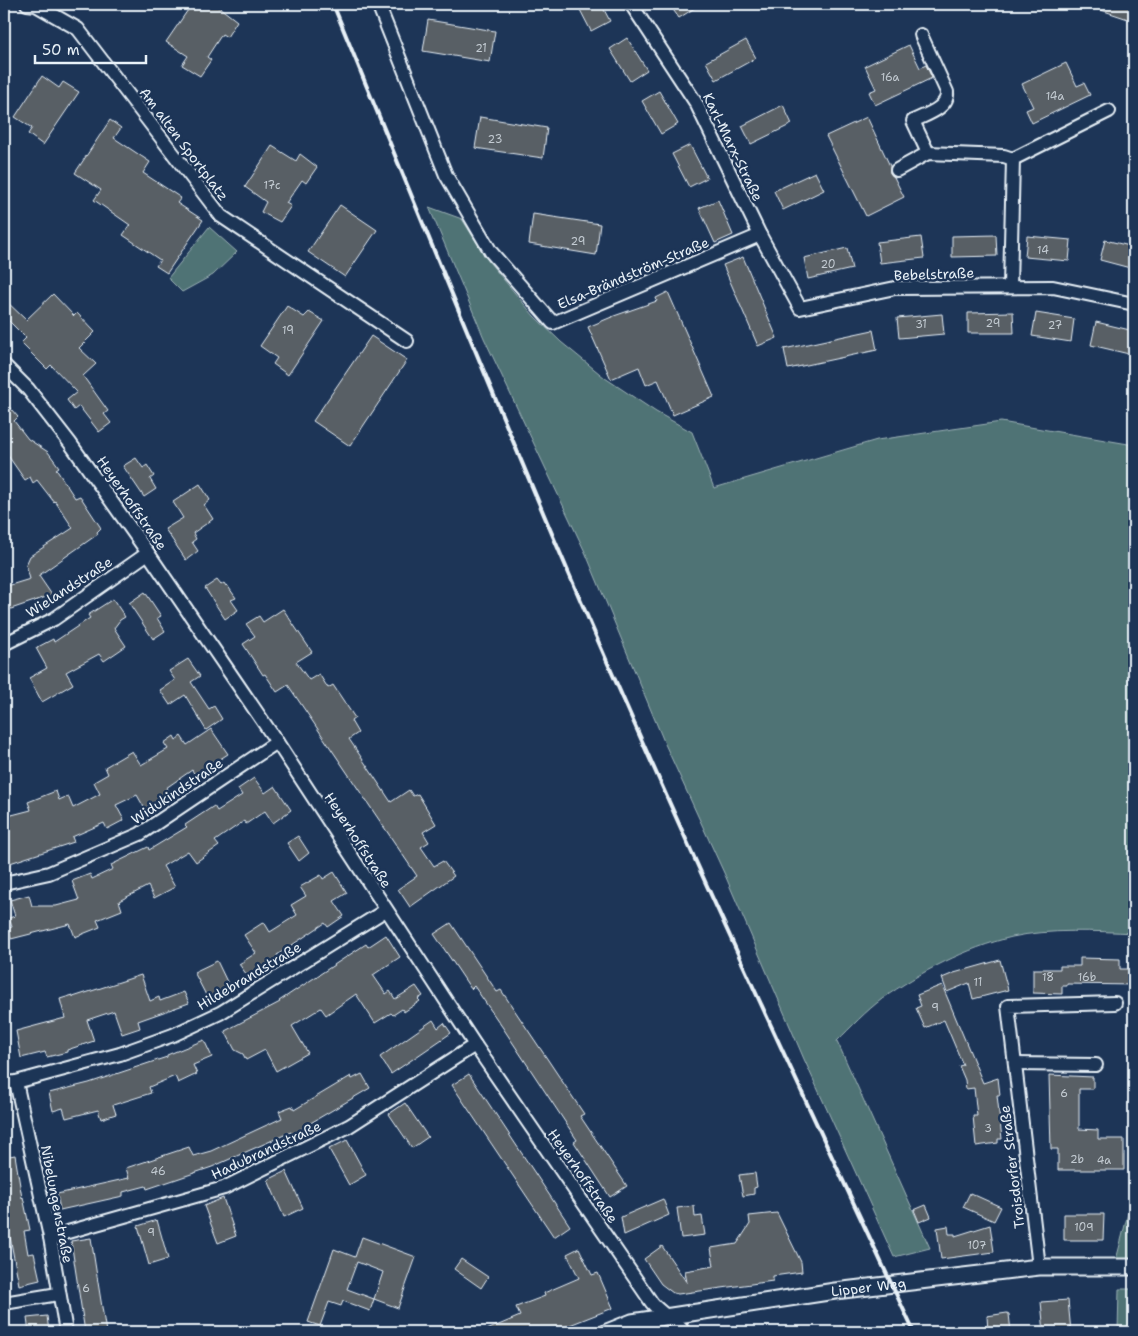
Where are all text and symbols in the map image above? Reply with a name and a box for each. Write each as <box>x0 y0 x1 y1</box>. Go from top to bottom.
scale bar <box>35 32 146 64</box>
text: 50 m <box>42 40 80 60</box>
house number: 21 <box>475 41 487 56</box>
house number: 16a <box>881 70 899 85</box>
street label: Am alten Sportplatz <box>135 84 233 204</box>
house number: 14a <box>1046 89 1064 104</box>
street label: Karl-Marx-Straße <box>699 90 767 204</box>
house number: 23 <box>488 132 502 147</box>
house number: 17c <box>264 178 281 193</box>
street label: Elsa-Brändström-Straße <box>555 233 712 313</box>
house number: 29 <box>571 234 585 249</box>
house number: 14 <box>1037 243 1049 258</box>
house number: 20 <box>820 257 836 272</box>
street label: Bebelstraße <box>894 264 975 284</box>
house number: 29 <box>986 316 1000 331</box>
house number: 31 <box>915 317 927 332</box>
house number: 27 <box>1048 318 1063 333</box>
house number: 19 <box>282 323 294 338</box>
street label: Heyerhoffstraße <box>93 453 171 553</box>
street label: Wielandstraße <box>22 552 116 622</box>
street label: Widukindstraße <box>128 754 226 828</box>
street label: Heyerhoffstraße <box>320 789 396 891</box>
street label: Hildebrandstraße <box>194 938 304 1014</box>
house number: 18 <box>1042 970 1054 985</box>
house number: 16b <box>1078 970 1096 985</box>
house number: 11 <box>974 975 982 990</box>
house number: 9 <box>931 1000 939 1015</box>
house number: 6 <box>1060 1086 1068 1101</box>
street label: Troisdorfer Straße <box>996 1104 1028 1230</box>
street label: Hadubrandstraße <box>208 1117 324 1183</box>
house number: 3 <box>984 1121 992 1136</box>
street label: Heyerhoffstraße <box>544 1126 622 1226</box>
street label: Nibelungenstraße <box>37 1143 77 1265</box>
house number: 2b <box>1070 1152 1084 1167</box>
house number: 4a <box>1097 1153 1111 1168</box>
house number: 46 <box>150 1164 166 1179</box>
house number: 109 <box>1074 1220 1094 1235</box>
house number: 9 <box>147 1225 155 1240</box>
house number: 107 <box>967 1238 987 1253</box>
street label: Lipper Weg <box>830 1274 907 1300</box>
house number: 6 <box>82 1281 90 1296</box>

